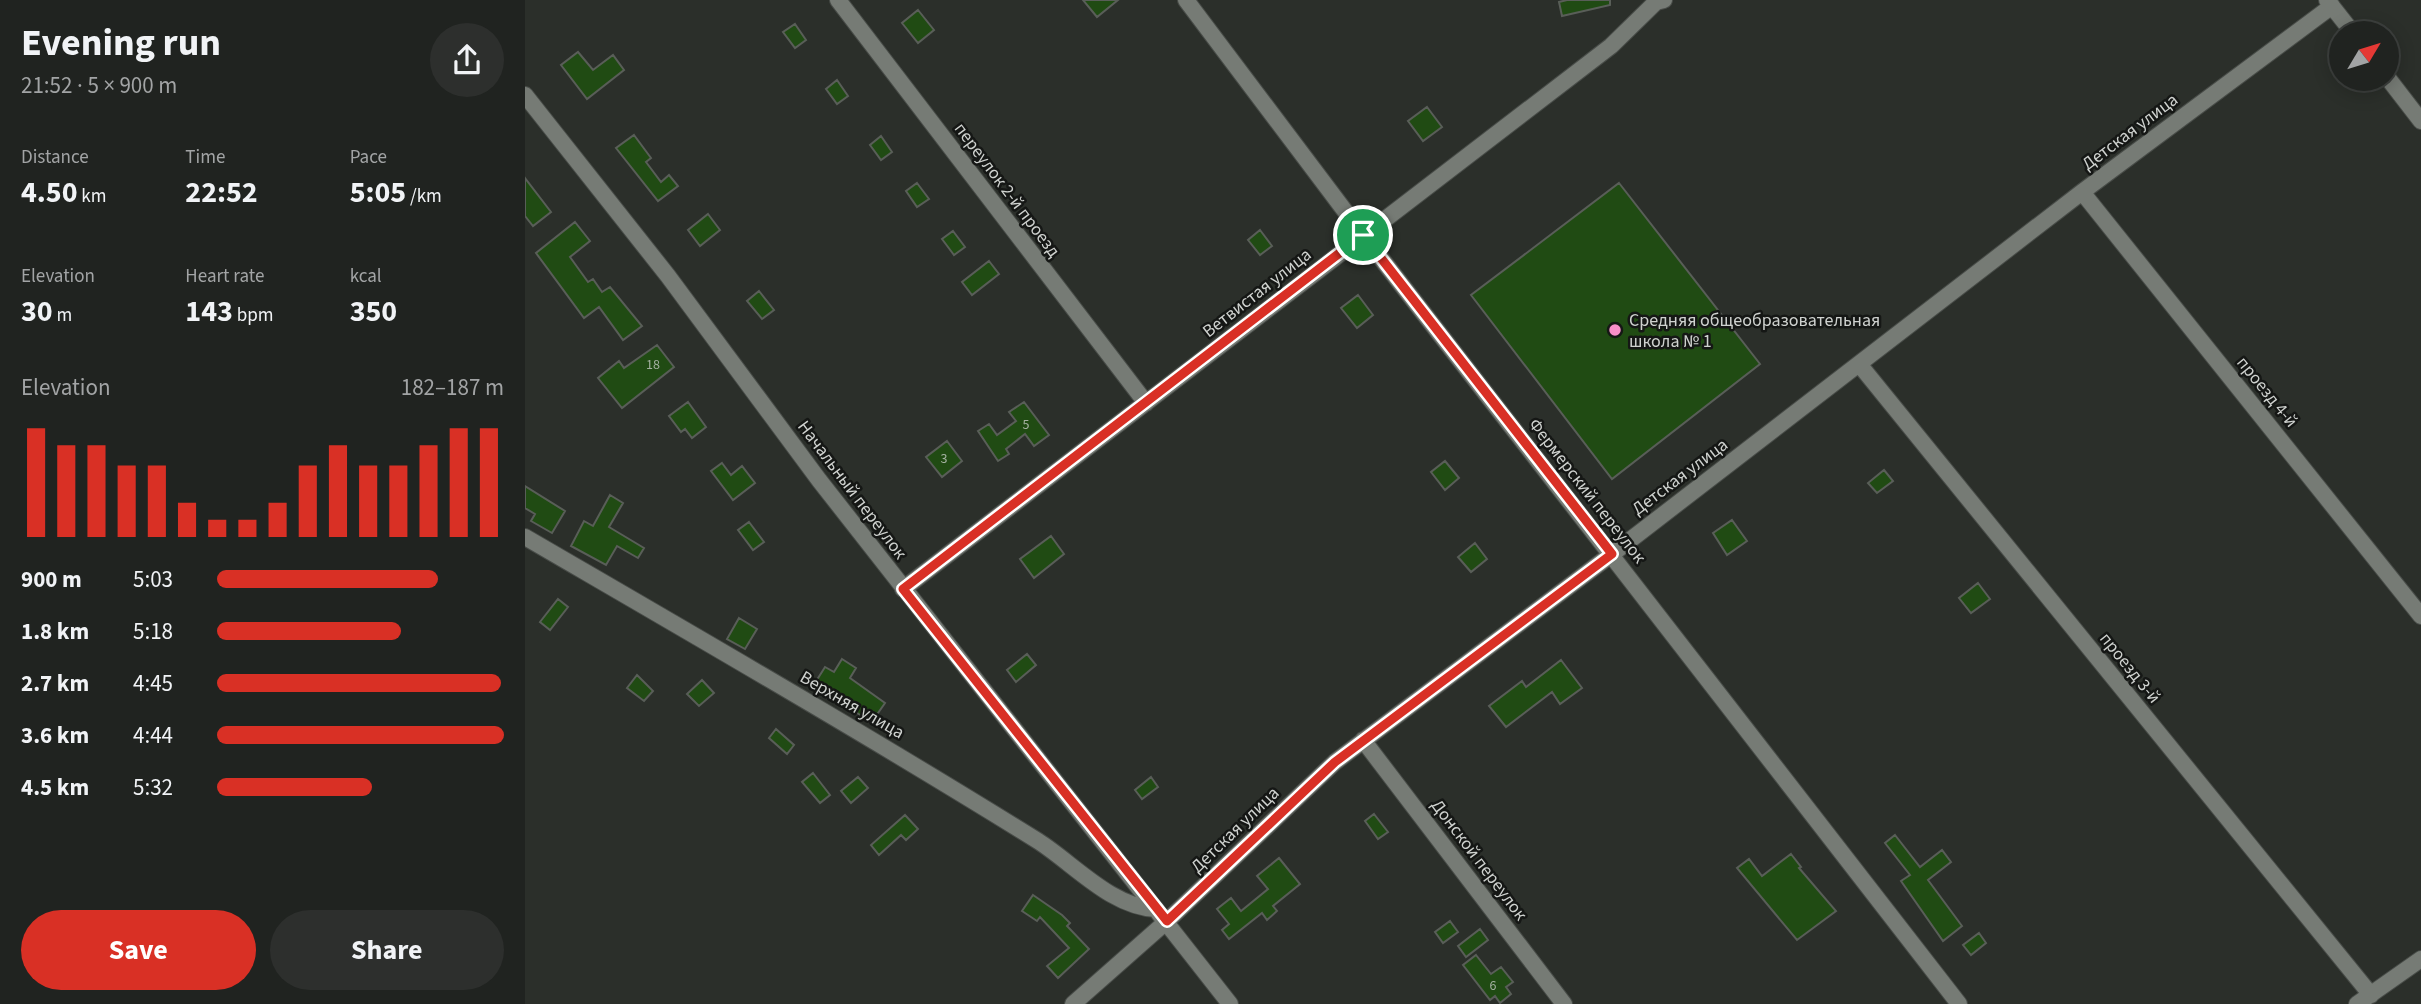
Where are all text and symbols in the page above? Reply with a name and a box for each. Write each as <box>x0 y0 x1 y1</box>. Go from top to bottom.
text: Evening run <box>21 16 221 70</box>
north arrow <box>2329 21 2399 91</box>
map controls <box>2329 21 2399 91</box>
button: share <box>430 23 504 97</box>
text: 21:52 · 5 × 900 m <box>21 69 177 102</box>
street label: Детская улица <box>2077 88 2183 176</box>
street label: переулок 2-й проезд <box>948 117 1066 263</box>
text: Distance <box>21 144 89 171</box>
text: Time <box>185 144 225 171</box>
text: Pace <box>350 144 387 171</box>
text: 4.50 <box>21 171 78 214</box>
text: 22:52 <box>185 171 258 214</box>
text: 5:05 <box>350 171 406 214</box>
text: km <box>78 183 107 210</box>
text: /km <box>406 183 442 210</box>
pin <box>1333 205 1393 265</box>
icon: arrive <box>1344 216 1382 254</box>
street label: Ветвистая улица <box>1197 243 1317 343</box>
text: Elevation <box>21 263 95 290</box>
text: Heart rate <box>185 263 264 290</box>
text: kcal <box>350 263 382 290</box>
text: 30 <box>21 290 53 333</box>
text: 143 <box>185 290 233 333</box>
text: 350 <box>350 290 397 333</box>
text: m <box>53 302 72 329</box>
text: bpm <box>233 302 273 329</box>
place label: Средняя общеобразовательная школа № 1 <box>1629 308 1880 354</box>
marker: Средняя общеобразовательная школа № 1 <box>1607 322 1623 338</box>
street label: проезд 4-й <box>2231 351 2303 433</box>
house number: 18 <box>646 355 660 375</box>
text: Elevation <box>21 371 111 404</box>
text: 182–187 m <box>401 371 504 404</box>
street label: Фермерский переулок <box>1522 413 1652 569</box>
street label: Начальный переулок <box>791 415 913 565</box>
house number: 5 <box>1023 415 1030 435</box>
street label: Детская улица <box>1627 433 1733 521</box>
house number: 3 <box>941 449 948 469</box>
text: 900 m <box>21 563 82 596</box>
text: 5:03 <box>133 563 173 596</box>
text: 1.8 km <box>21 615 89 648</box>
text: 5:18 <box>133 615 173 648</box>
street label: проезд 3-й <box>2094 627 2166 709</box>
street label: Верхняя улица <box>795 665 909 745</box>
text: 2.7 km <box>21 667 89 700</box>
text: 4:45 <box>133 667 173 700</box>
text: 3.6 km <box>21 719 89 752</box>
text: 4:44 <box>133 719 173 752</box>
text: 4.5 km <box>21 771 89 804</box>
text: 5:32 <box>133 771 173 804</box>
street label: Детская улица <box>1185 781 1285 879</box>
street label: Донской переулок <box>1425 794 1533 926</box>
button: Save <box>21 910 256 990</box>
button: Share <box>270 910 504 990</box>
house number: 6 <box>1490 976 1497 996</box>

